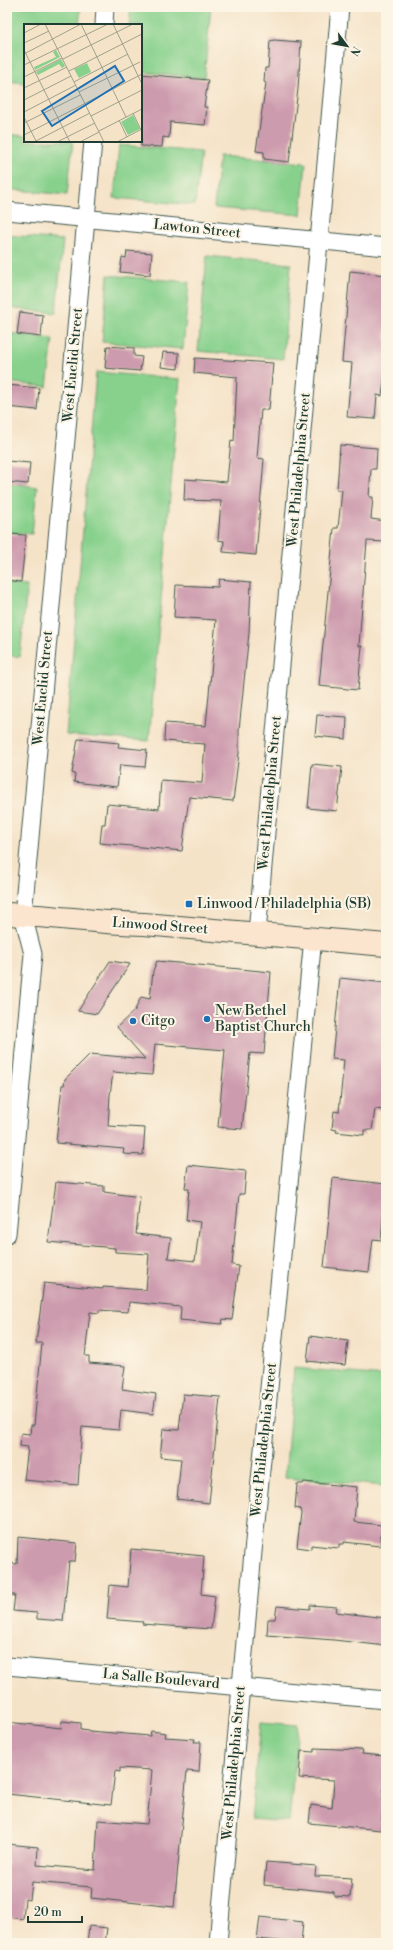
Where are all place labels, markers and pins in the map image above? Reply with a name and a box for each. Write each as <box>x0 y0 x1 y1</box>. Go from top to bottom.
place label: Linwood / Philadelphia (SB) <box>197 895 371 913</box>
marker: Linwood / Philadelphia (SB) <box>184 899 194 909</box>
place label: New Bethel Baptist Church <box>214 1002 311 1036</box>
place label: Citgo <box>141 1012 175 1030</box>
marker: New Bethel Baptist Church <box>202 1014 212 1024</box>
marker: Citgo <box>128 1016 138 1026</box>

